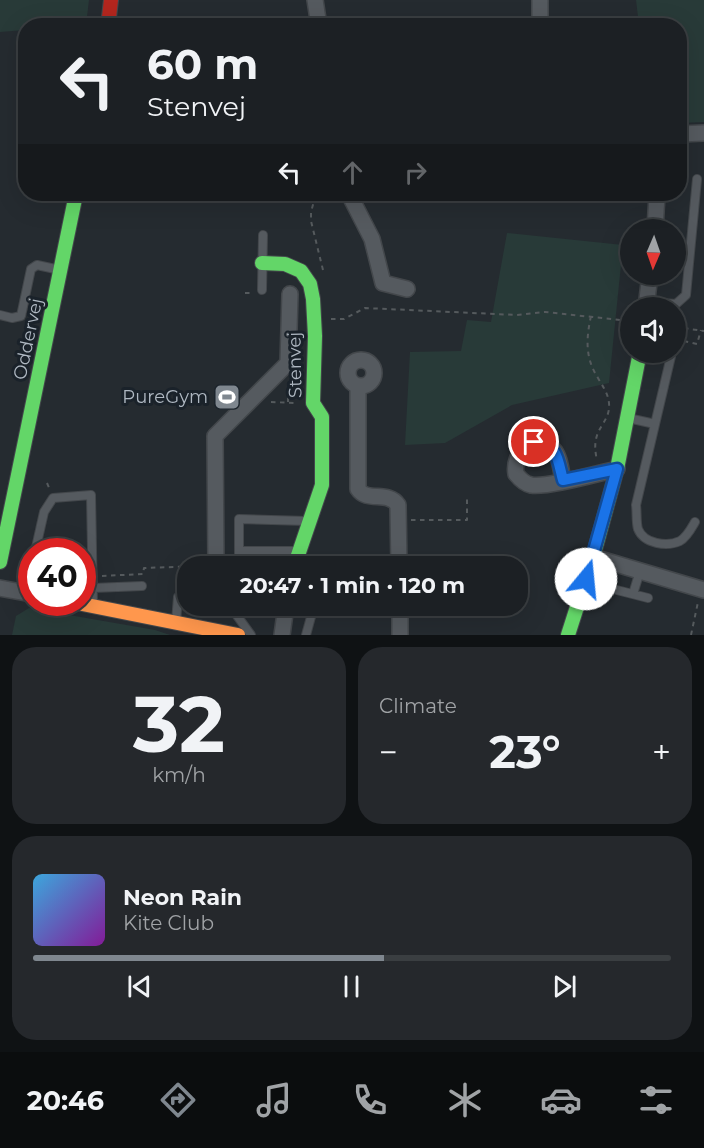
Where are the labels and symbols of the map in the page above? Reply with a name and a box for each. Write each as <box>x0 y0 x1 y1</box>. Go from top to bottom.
north arrow <box>620 219 686 285</box>
street label: Oddervej <box>9 296 47 382</box>
street label: Stenvej <box>283 332 307 398</box>
sports icon: PureGym <box>212 382 242 412</box>
place label: PureGym <box>122 386 208 408</box>
pin <box>508 416 559 467</box>
speed limit sign: 40 <box>18 538 96 616</box>
position arrow <box>554 547 618 611</box>

